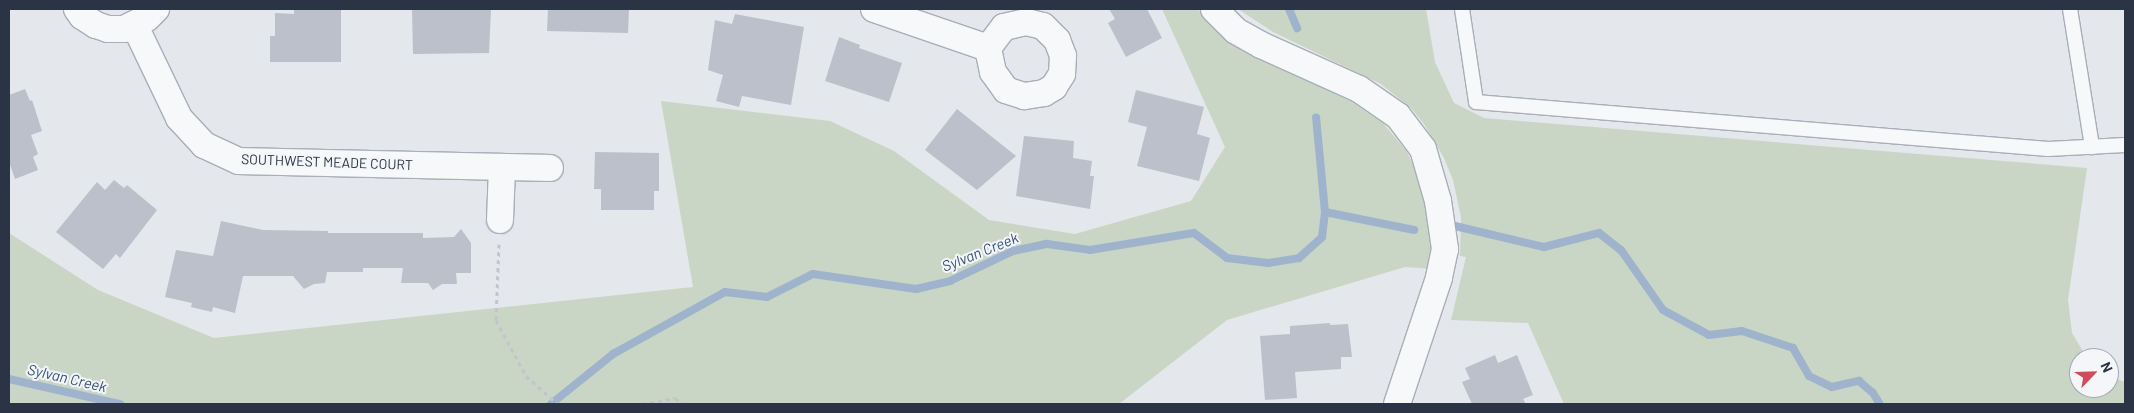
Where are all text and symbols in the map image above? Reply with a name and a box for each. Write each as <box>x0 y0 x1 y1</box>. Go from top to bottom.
street label: SOUTHWEST MEADE COURT <box>241 151 413 173</box>
water label: Sylvan Creek <box>939 229 1021 275</box>
north arrow <box>2069 348 2119 398</box>
text: N <box>2098 359 2117 375</box>
water label: Sylvan Creek <box>26 360 108 396</box>

